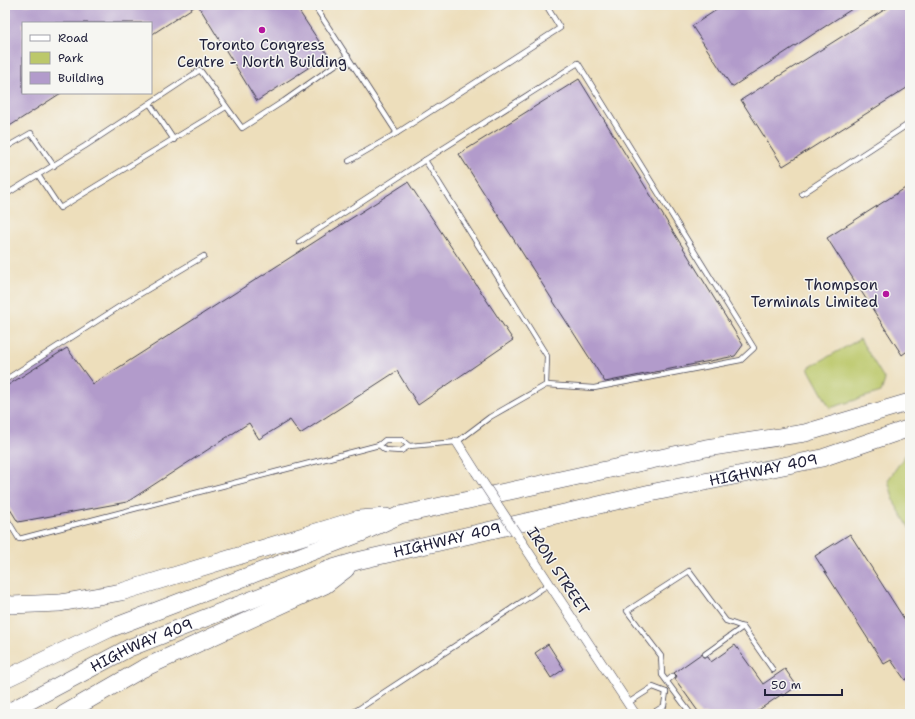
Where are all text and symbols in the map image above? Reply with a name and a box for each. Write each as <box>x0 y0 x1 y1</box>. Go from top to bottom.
legend <box>22 22 152 94</box>
marker: Toronto Congress Centre - North Building <box>257 25 267 35</box>
text: Road <box>58 30 89 46</box>
place label: Toronto Congress Centre - North Building <box>177 35 347 72</box>
text: Park <box>58 50 84 66</box>
text: Building <box>58 70 104 86</box>
place label: Thompson Terminals Limited <box>751 275 878 312</box>
marker: Thompson Terminals Limited <box>881 289 891 299</box>
street label: HIGHWAY 409 <box>707 449 819 491</box>
street label: HIGHWAY 409 <box>391 518 503 562</box>
street label: IRON STREET <box>522 523 594 619</box>
street label: HIGHWAY 409 <box>87 614 196 677</box>
scale bar <box>765 671 842 697</box>
text: 50 m <box>771 677 801 693</box>

